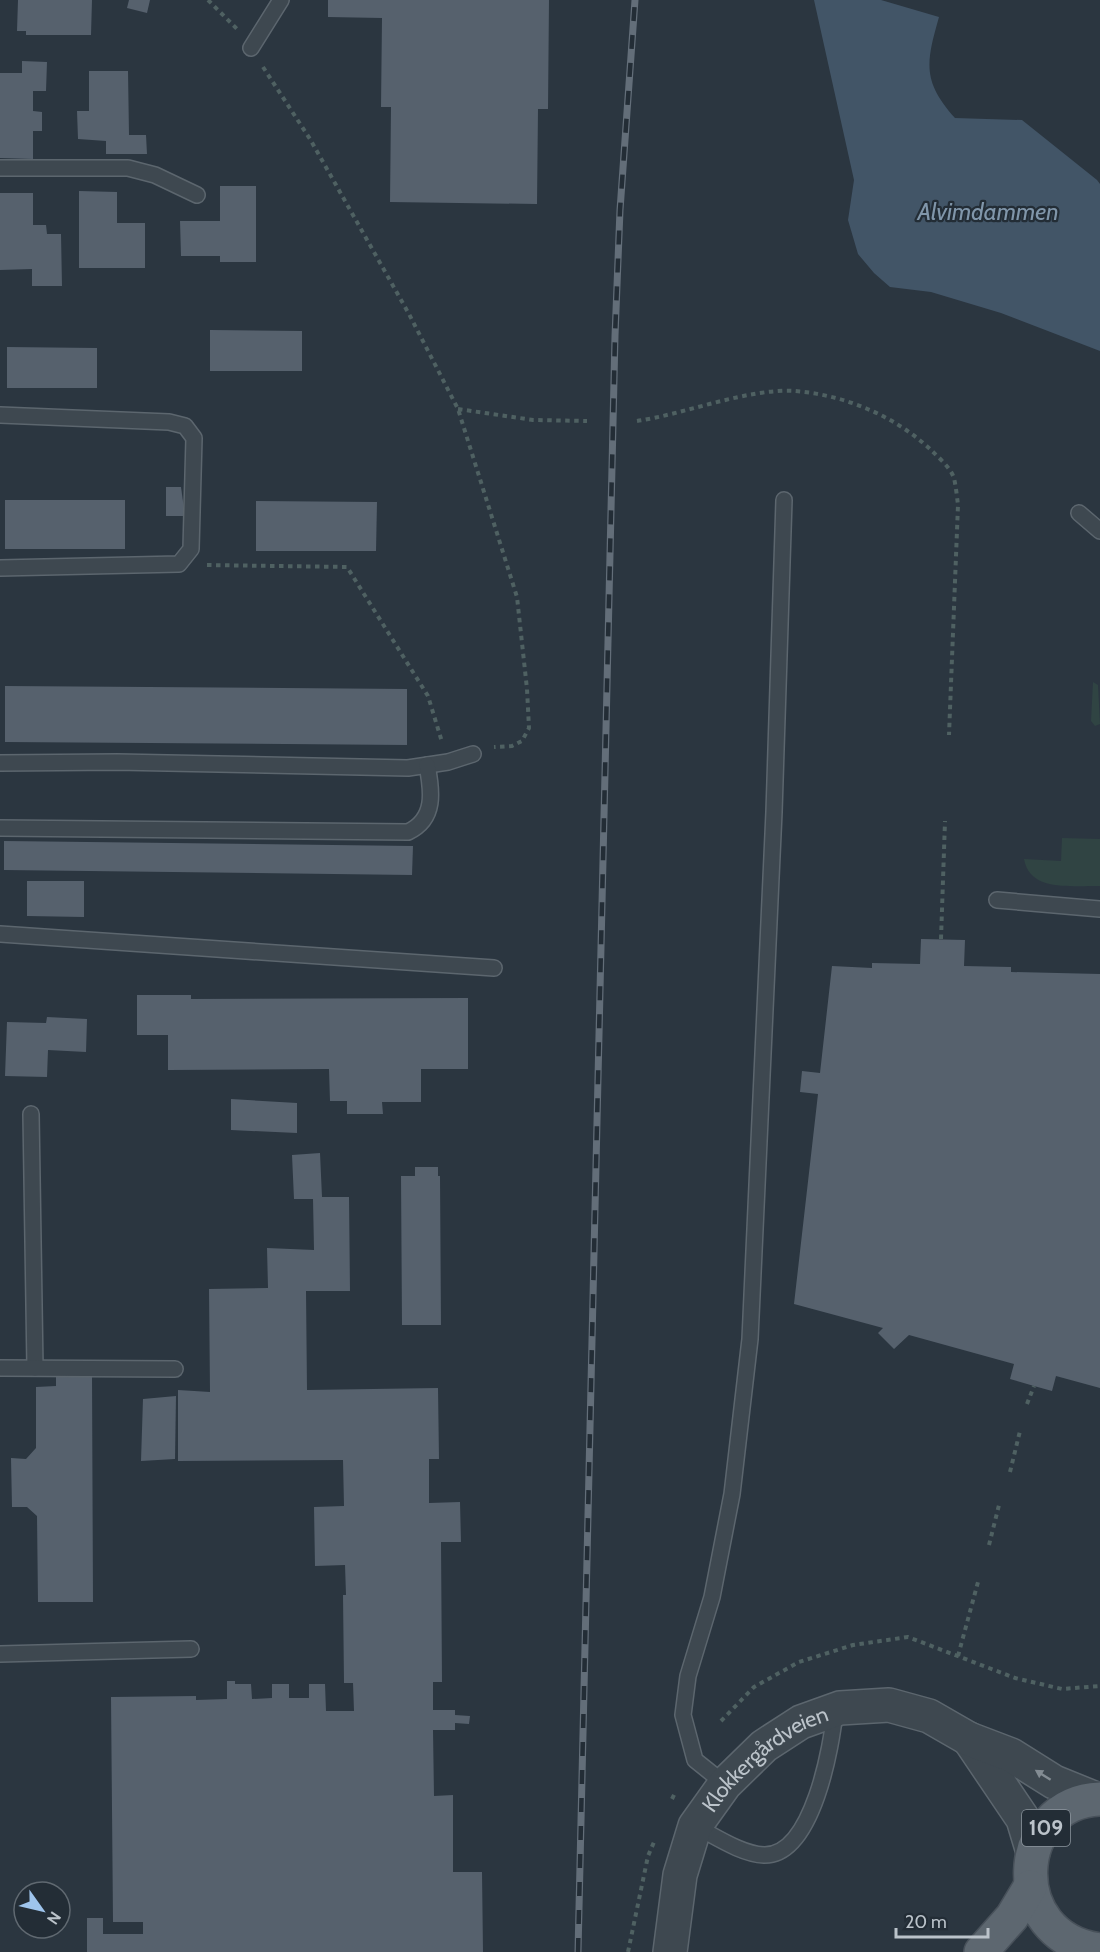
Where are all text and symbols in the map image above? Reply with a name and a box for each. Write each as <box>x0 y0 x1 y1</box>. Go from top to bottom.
water label: Alvimdammen <box>916 197 1059 226</box>
street label: Klokkergårdveien <box>696 1700 832 1818</box>
one-way arrow <box>1035 1769 1051 1780</box>
road number: 109 <box>1022 1810 1070 1846</box>
north arrow <box>12 1880 72 1940</box>
scale bar <box>896 1901 988 1939</box>
text: N <box>43 1908 65 1928</box>
text: 20 m <box>905 1911 947 1933</box>

